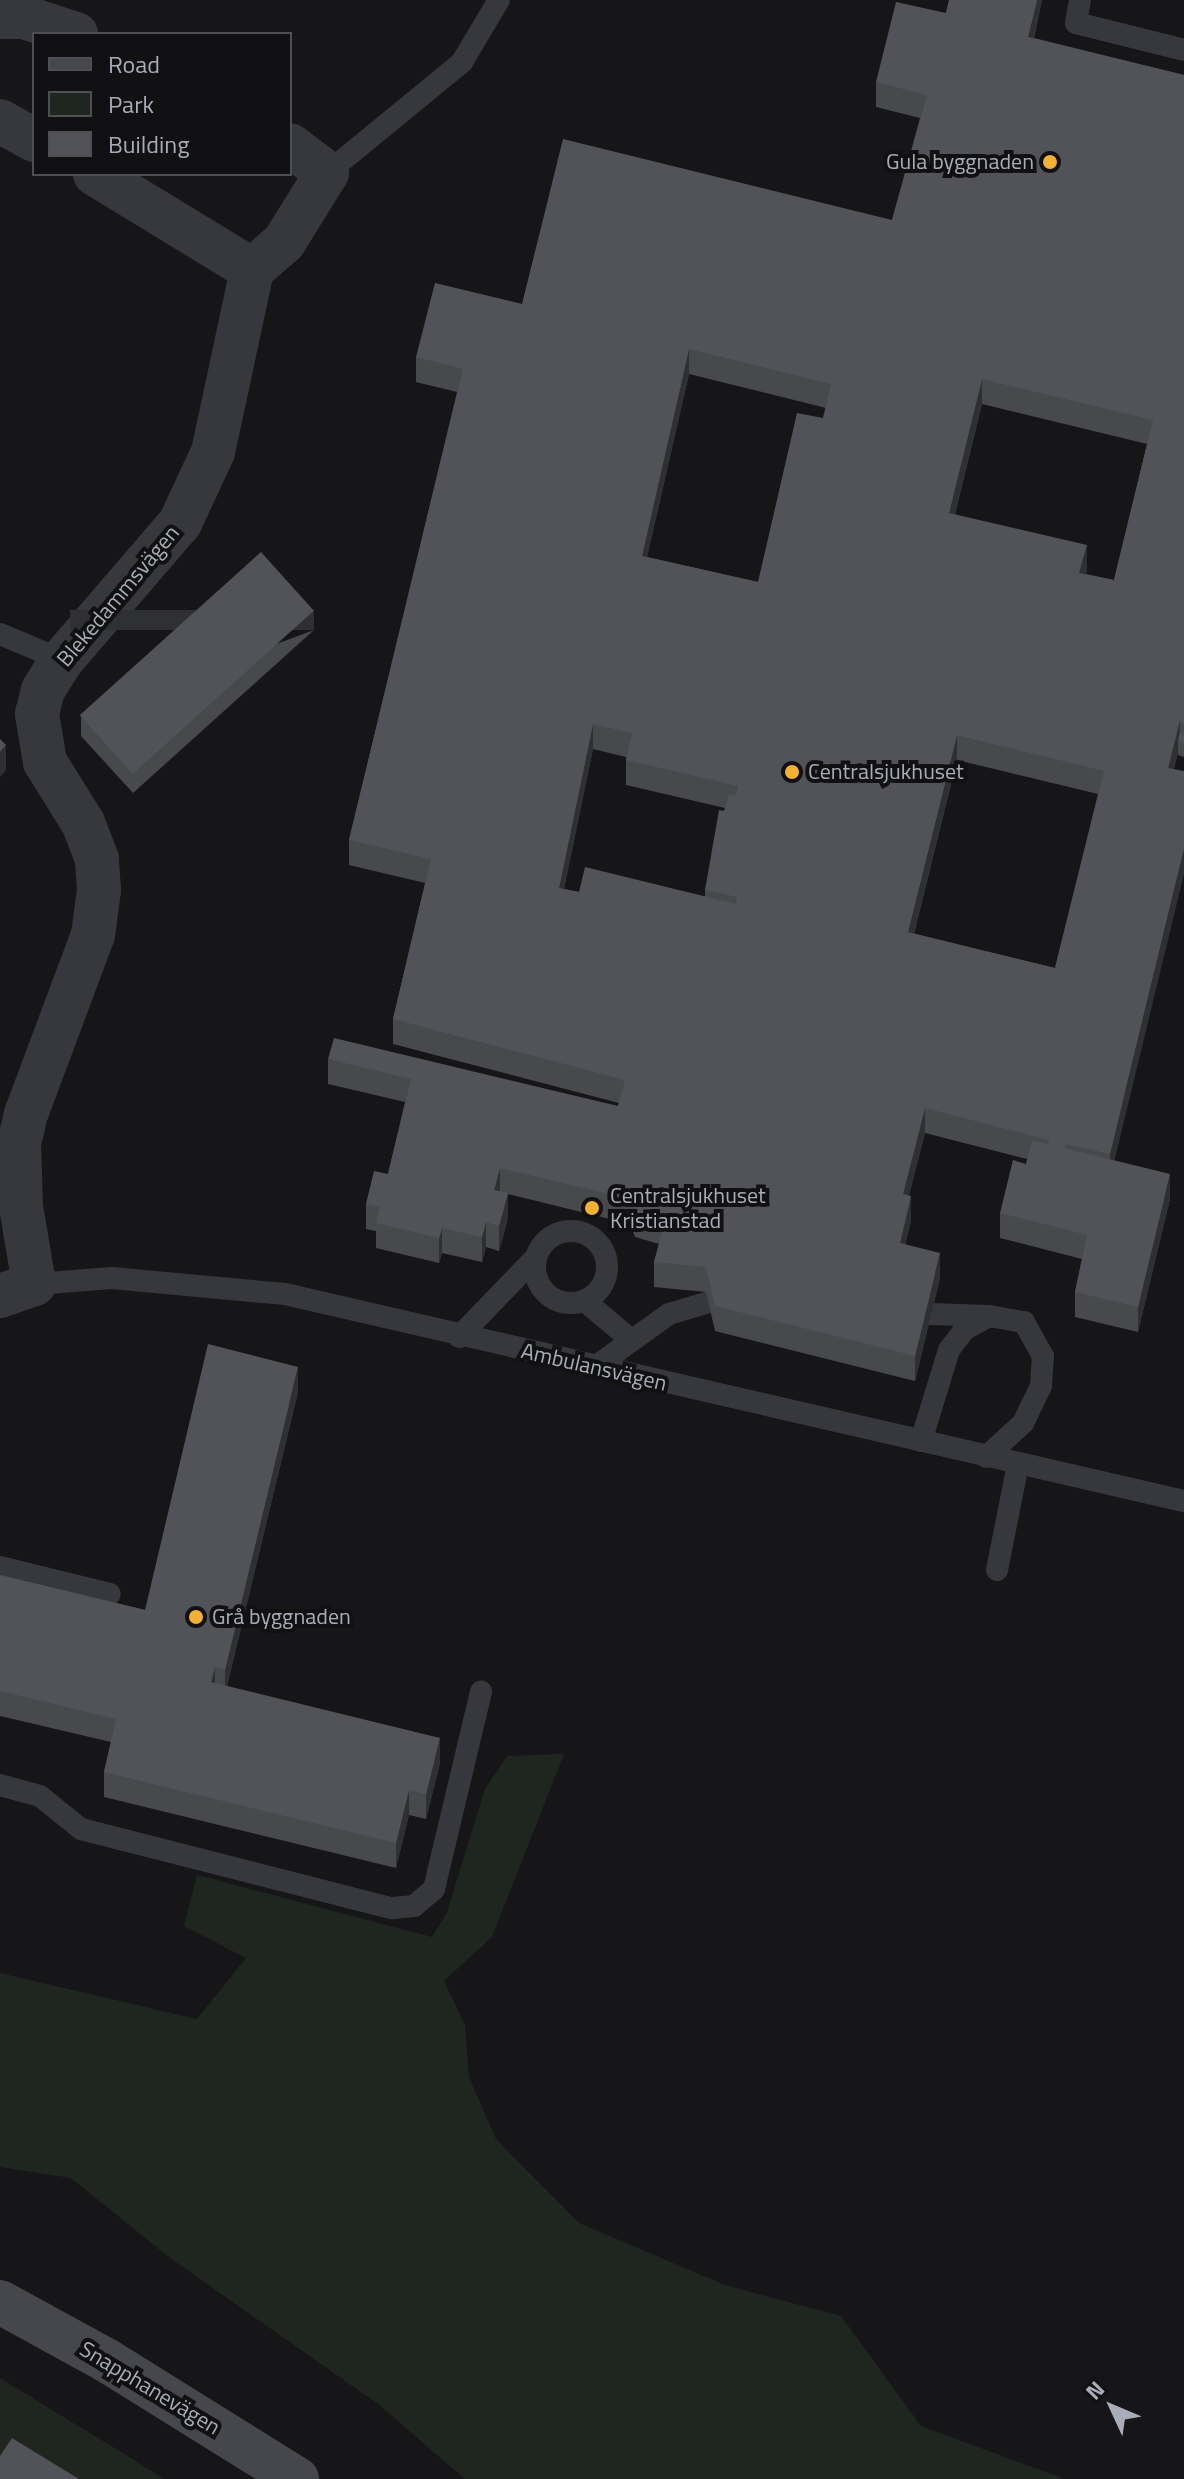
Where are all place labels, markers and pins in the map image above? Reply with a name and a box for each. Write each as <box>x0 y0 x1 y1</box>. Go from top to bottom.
place label: Gula byggnaden <box>886 149 1034 175</box>
marker: Gula byggnaden <box>1041 153 1059 171</box>
place label: Centralsjukhuset <box>808 759 964 785</box>
marker: Centralsjukhuset <box>783 763 801 781</box>
place label: Centralsjukhuset Kristianstad <box>610 1182 766 1234</box>
marker: Centralsjukhuset Kristianstad <box>581 1197 603 1219</box>
place label: Grå byggnaden <box>212 1604 351 1630</box>
marker: Grå byggnaden <box>187 1608 205 1626</box>

